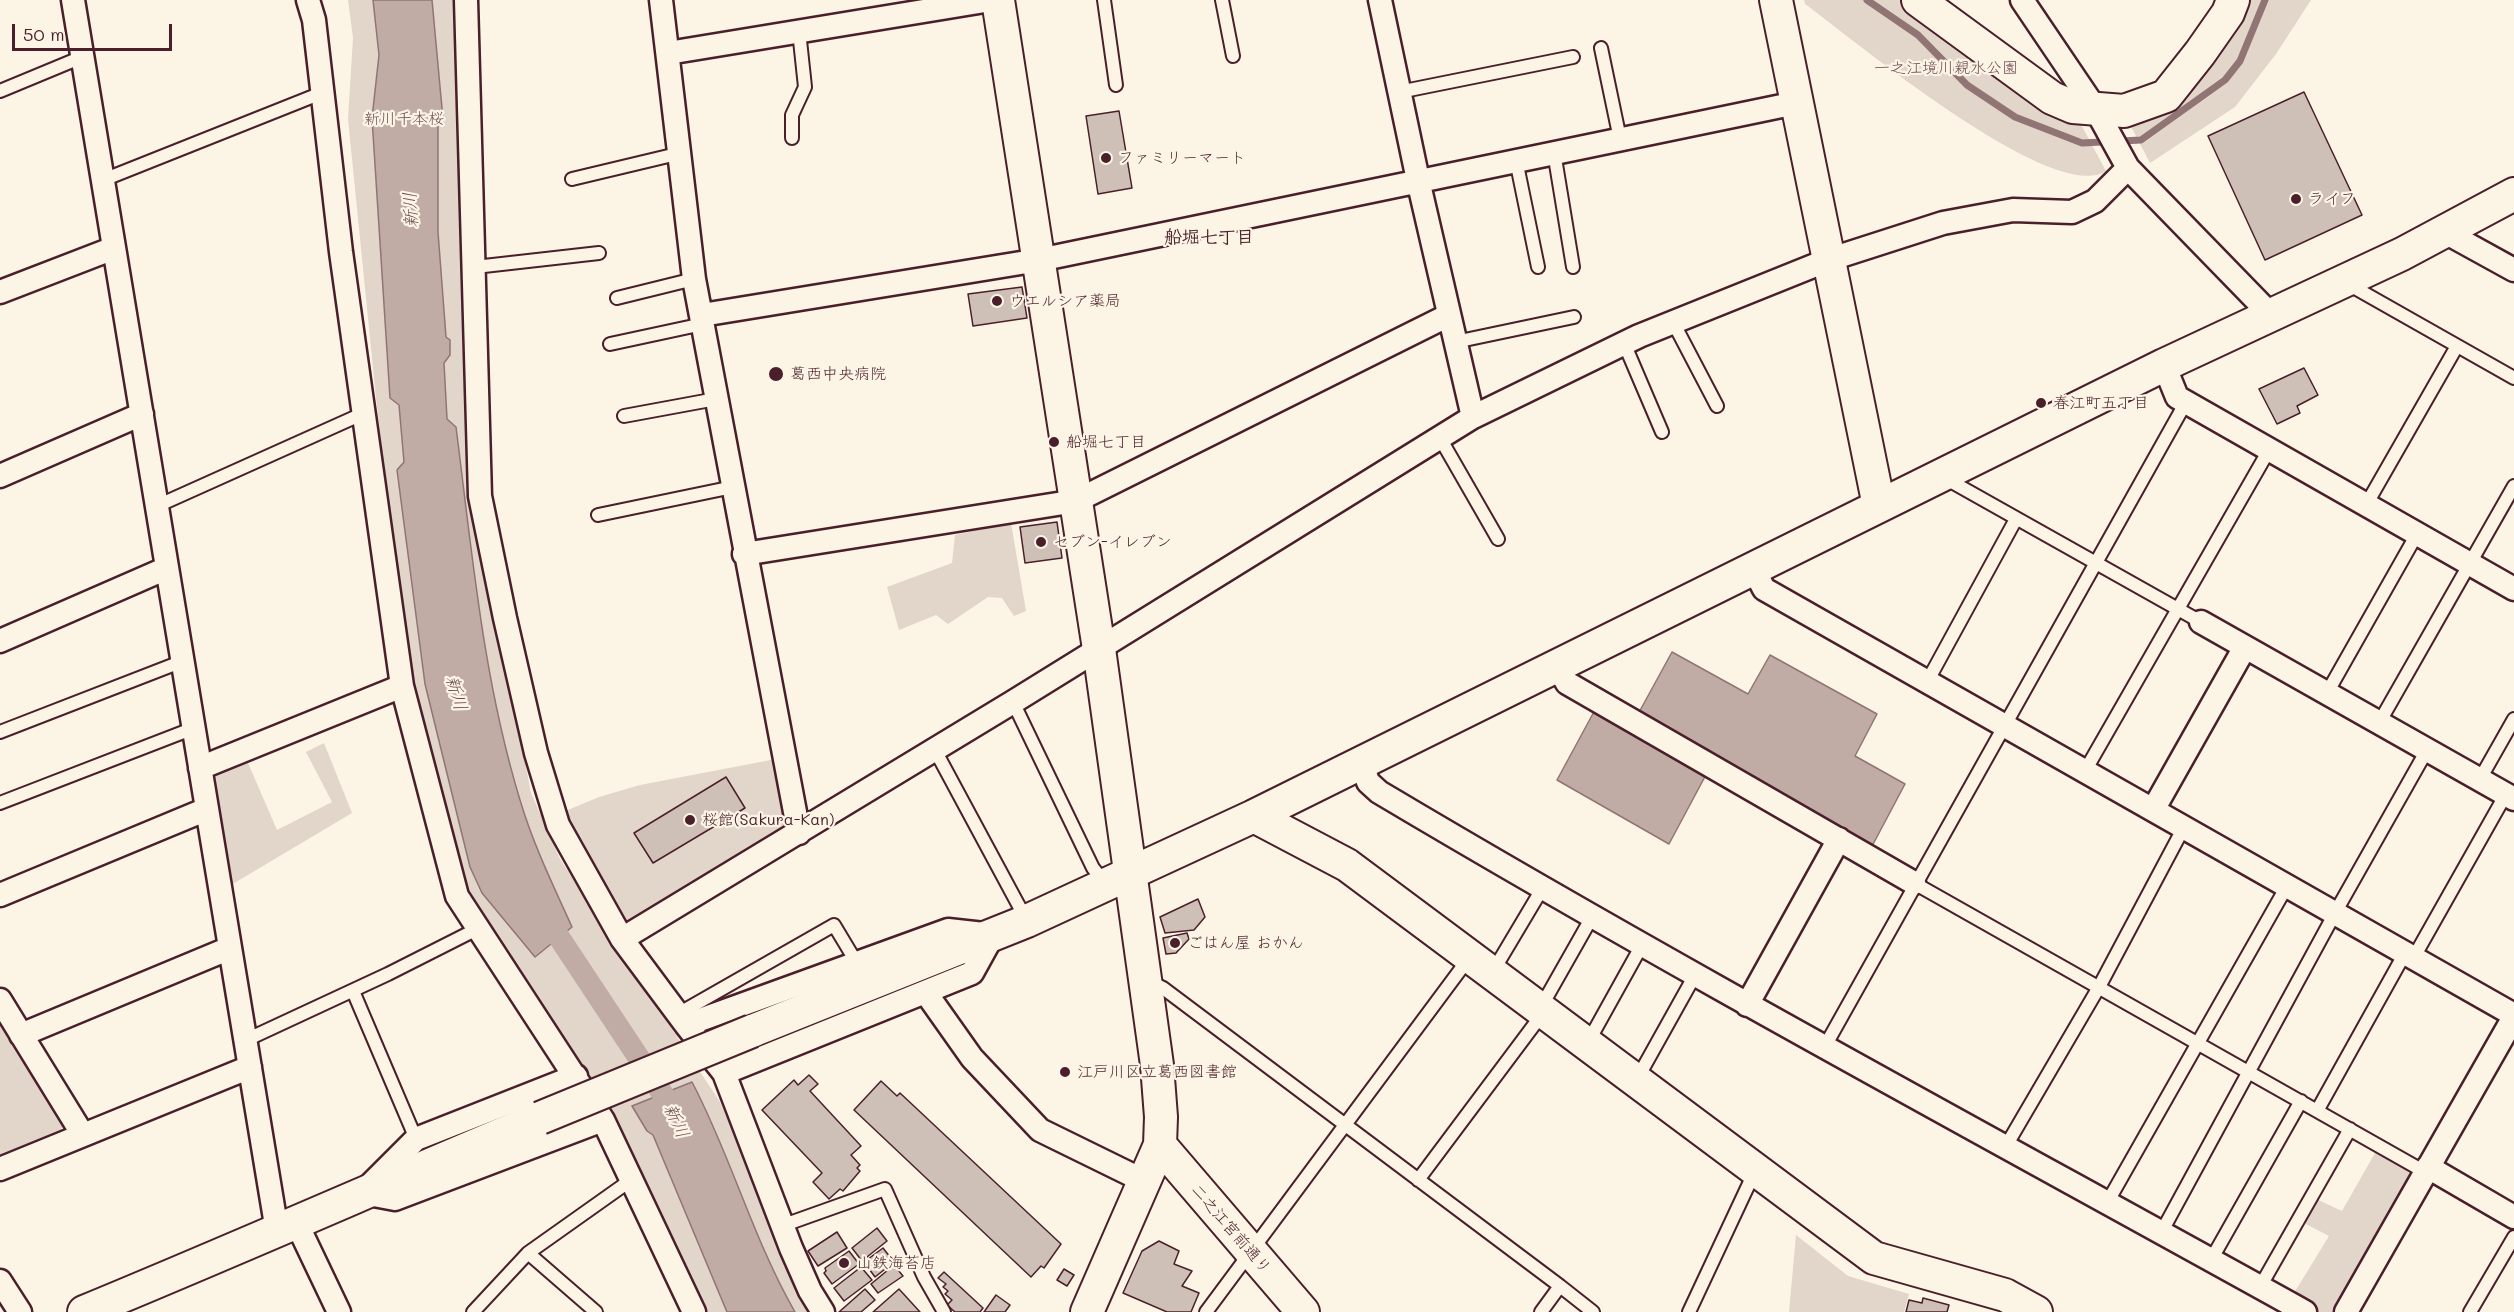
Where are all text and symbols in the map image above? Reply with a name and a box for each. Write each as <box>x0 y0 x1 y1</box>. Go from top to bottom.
scale bar <box>15 12 176 50</box>
text: 50 m <box>23 22 65 46</box>
park label: 一之江境川親水公園 <box>1874 58 2018 78</box>
park label: 新川千本桜 <box>364 109 444 129</box>
place label: ファミリーマート <box>1118 148 1246 168</box>
marker: ファミリーマート <box>1099 151 1113 165</box>
place label: ライフ <box>2308 189 2356 209</box>
water label: 新川 <box>399 191 423 229</box>
marker: ライフ <box>2289 192 2303 206</box>
district label: 船堀七丁目 <box>1164 226 1254 248</box>
place label: ウエルシア薬局 <box>1009 291 1121 311</box>
marker: ウエルシア薬局 <box>990 294 1004 308</box>
place label: 葛西中央病院 <box>790 364 886 384</box>
marker: 葛西中央病院 <box>767 365 785 383</box>
place label: 春江町五丁目 <box>2053 393 2149 413</box>
marker: 春江町五丁目 <box>2034 396 2048 410</box>
place label: 船堀七丁目 <box>1066 432 1146 452</box>
marker: 船堀七丁目 <box>1047 435 1061 449</box>
place label: セブン-イレブン <box>1053 532 1172 552</box>
marker: セブン-イレブン <box>1034 535 1048 549</box>
water label: 新川 <box>441 673 471 713</box>
place label: 桜館(Sakura-Kan) <box>702 810 834 830</box>
marker: 桜館(Sakura-Kan) <box>683 813 697 827</box>
place label: ごはん屋 おかん <box>1187 933 1304 953</box>
marker: ごはん屋 おかん <box>1168 936 1182 950</box>
place label: 江戸川区立葛西図書館 <box>1077 1062 1237 1082</box>
marker: 江戸川区立葛西図書館 <box>1058 1065 1072 1079</box>
water label: 新川 <box>659 1100 693 1142</box>
street label: 二之江宮前通り <box>1187 1180 1275 1278</box>
place label: 山鉄海苔店 <box>856 1253 936 1273</box>
marker: 山鉄海苔店 <box>837 1256 851 1270</box>

